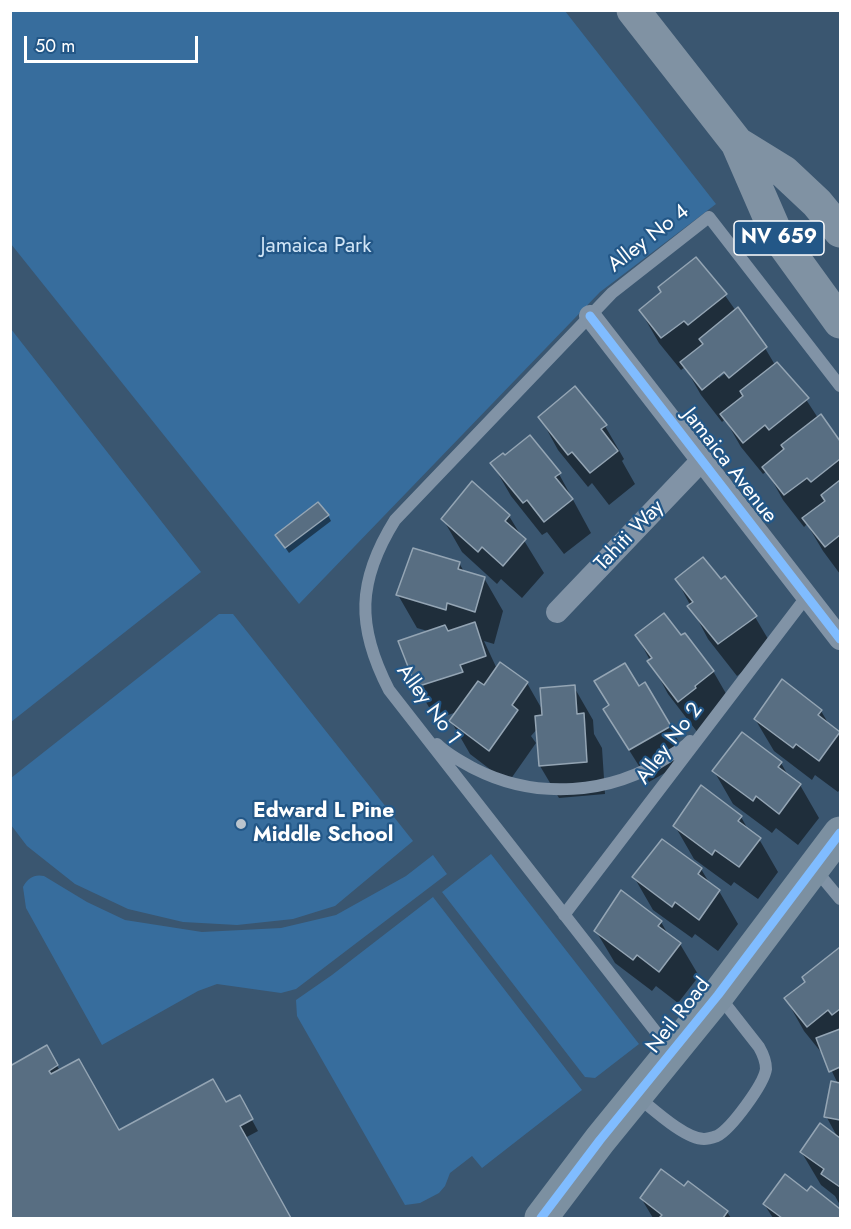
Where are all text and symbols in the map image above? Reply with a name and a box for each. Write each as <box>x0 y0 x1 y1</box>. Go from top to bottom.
scale bar <box>27 24 201 62</box>
text: 50 m <box>35 33 75 59</box>
street label: Alley No 4 <box>603 200 695 278</box>
road number: NV 659 <box>734 221 824 255</box>
park label: Jamaica Park <box>261 234 371 260</box>
street label: Jamaica Avenue <box>676 404 782 528</box>
street label: Tahiti Way <box>590 495 670 577</box>
street label: Alley No 1 <box>390 660 466 750</box>
street label: Alley No 2 <box>631 698 709 790</box>
place label: Edward L Pine Middle School <box>253 799 394 849</box>
marker: Edward L Pine Middle School <box>234 817 248 831</box>
street label: Neil Road <box>642 973 716 1059</box>

